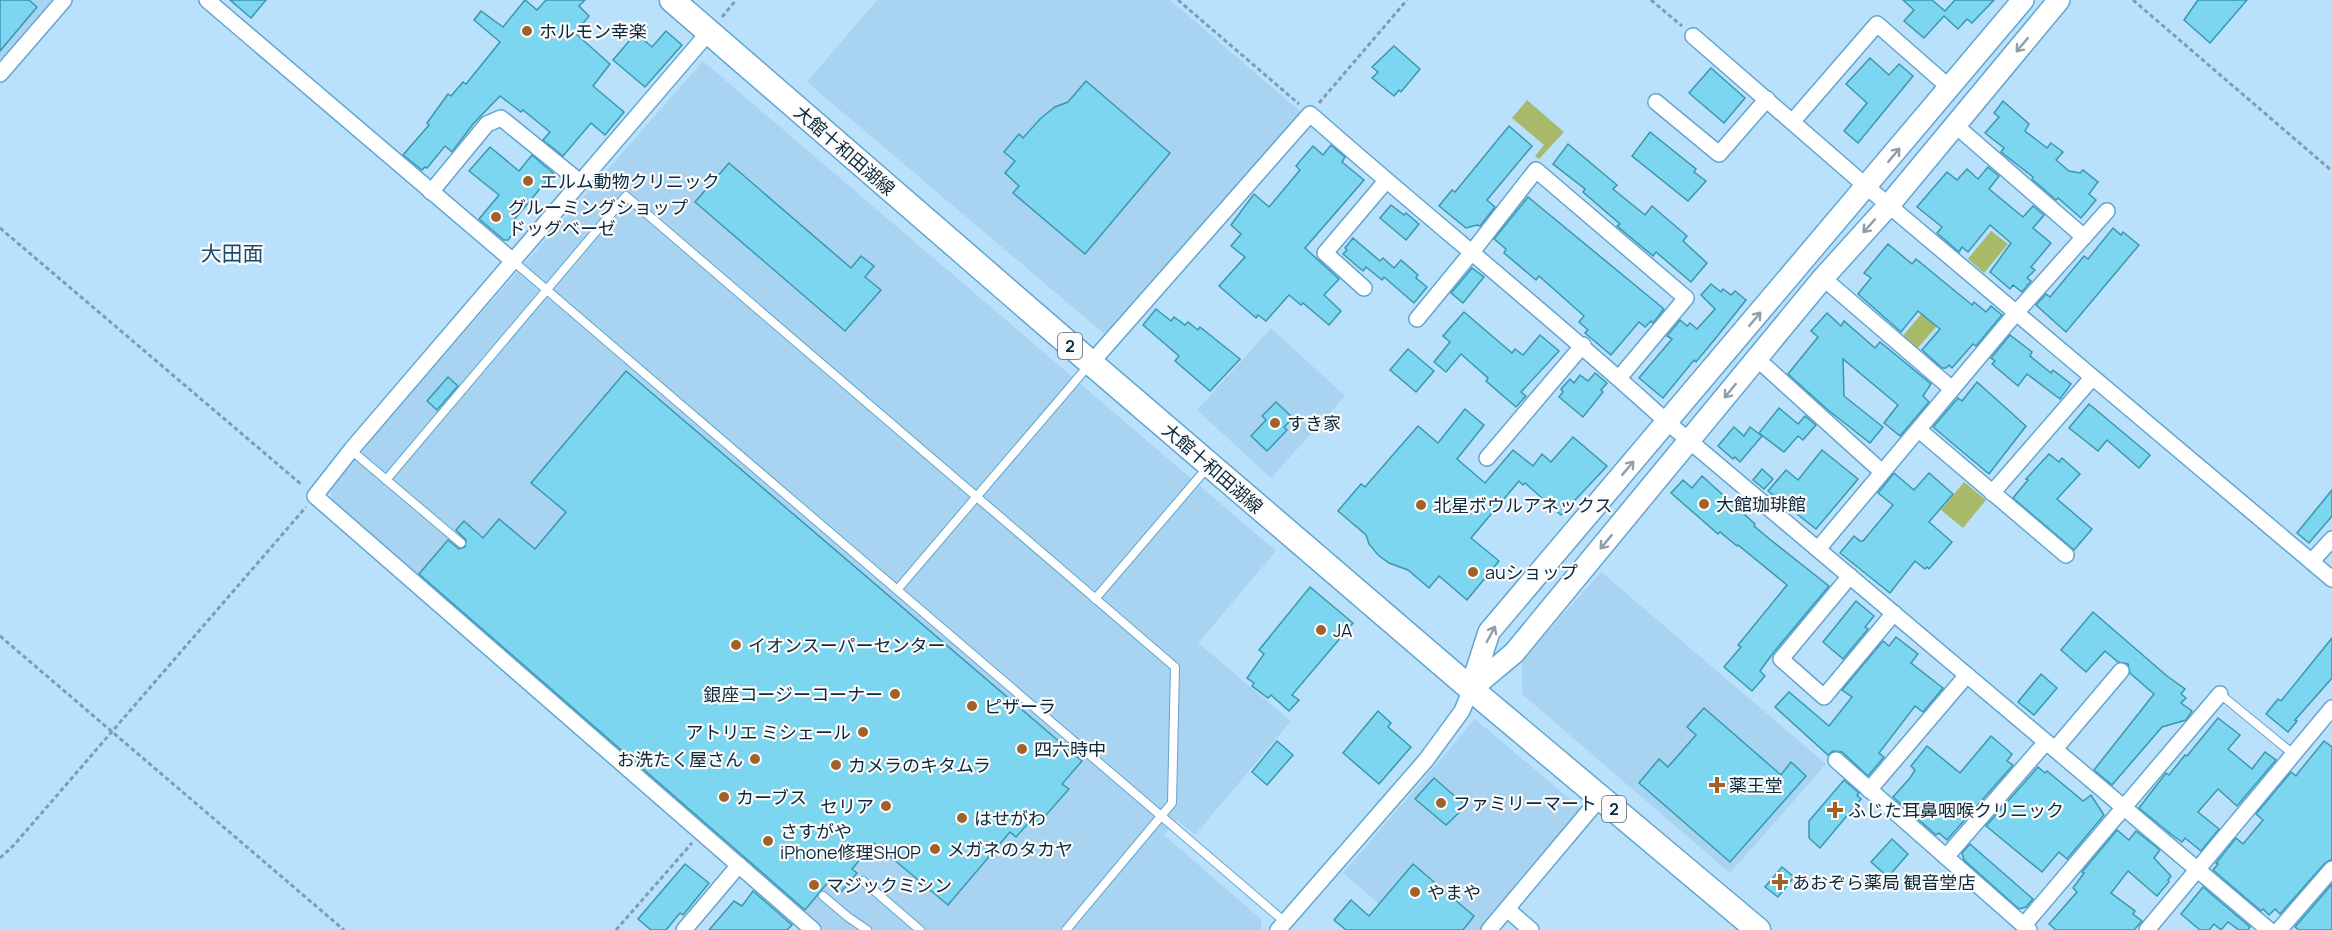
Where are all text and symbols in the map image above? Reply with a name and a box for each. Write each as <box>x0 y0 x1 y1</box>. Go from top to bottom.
place label: ホルモン幸楽 <box>539 19 647 43</box>
marker: ホルモン幸楽 <box>520 24 534 38</box>
one-way arrow <box>2015 37 2029 52</box>
street label: 大館十和田湖線 <box>790 100 900 200</box>
one-way arrow <box>1888 147 1901 163</box>
place label: エルム動物クリニック <box>540 169 720 193</box>
marker: エルム動物クリニック <box>521 174 535 188</box>
place label: グルーミングショップ ドッグベーゼ <box>508 195 688 240</box>
marker: グルーミングショップ ドッグベーゼ <box>489 210 503 224</box>
one-way arrow <box>1862 218 1876 233</box>
district label: 大田面 <box>201 239 264 267</box>
one-way arrow <box>1748 311 1761 327</box>
road number: 2 <box>1058 333 1082 359</box>
one-way arrow <box>1723 383 1736 399</box>
place label: すき家 <box>1287 411 1341 435</box>
marker: すき家 <box>1268 416 1282 430</box>
street label: 大館十和田湖線 <box>1158 418 1268 518</box>
one-way arrow <box>1622 460 1635 476</box>
place label: 大館珈琲館 <box>1716 492 1806 516</box>
place label: 北星ボウルアネックス <box>1433 493 1612 517</box>
marker: 大館珈琲館 <box>1697 497 1711 511</box>
marker: 北星ボウルアネックス <box>1414 498 1428 512</box>
one-way arrow <box>1599 534 1613 549</box>
place label: auショップ <box>1485 560 1578 584</box>
marker: auショップ <box>1466 565 1480 579</box>
place label: JA <box>1333 618 1353 642</box>
marker: JA <box>1314 623 1328 637</box>
one-way arrow <box>1485 626 1497 643</box>
place label: イオンスーパーセンター <box>748 633 945 657</box>
marker: イオンスーパーセンター <box>729 638 743 652</box>
place label: 銀座コージーコーナー <box>703 682 883 706</box>
marker: 銀座コージーコーナー <box>888 687 902 701</box>
place label: ピザーラ <box>984 694 1056 718</box>
marker: ピザーラ <box>965 699 979 713</box>
place label: アトリエ ミシェール <box>685 720 851 744</box>
marker: アトリエ ミシェール <box>856 725 870 739</box>
place label: 四六時中 <box>1034 737 1106 761</box>
marker: 四六時中 <box>1015 742 1029 756</box>
place label: お洗たく屋さん <box>617 747 743 771</box>
marker: お洗たく屋さん <box>748 752 762 766</box>
place label: カメラのキタムラ <box>848 753 991 777</box>
marker: カメラのキタムラ <box>829 758 843 772</box>
place label: 薬王堂 <box>1729 773 1783 797</box>
marker: 薬王堂 <box>1710 778 1724 792</box>
place label: カーブス <box>736 785 807 809</box>
marker: カーブス <box>717 790 731 804</box>
place label: ファミリーマート <box>1453 791 1597 815</box>
place label: セリア <box>820 794 874 818</box>
marker: ファミリーマート <box>1434 796 1448 810</box>
road number: 2 <box>1602 796 1626 822</box>
place label: ふじた耳鼻咽喉クリニック <box>1848 798 2064 822</box>
marker: セリア <box>879 799 893 813</box>
marker: ふじた耳鼻咽喉クリニック <box>1826 801 1844 819</box>
place label: はせがわ <box>974 806 1046 830</box>
marker: はせがわ <box>955 811 969 825</box>
place label: さすがや iPhone修理SHOP <box>780 819 921 864</box>
marker: さすがや iPhone修理SHOP <box>761 834 775 848</box>
place label: メガネのタカヤ <box>947 837 1073 861</box>
marker: メガネのタカヤ <box>928 842 942 856</box>
place label: あおぞら薬局 観音堂店 <box>1792 870 1976 894</box>
place label: マジックミシン <box>826 873 952 897</box>
marker: あおぞら薬局 観音堂店 <box>1773 875 1787 889</box>
marker: マジックミシン <box>807 878 821 892</box>
place label: やまや <box>1427 880 1481 904</box>
marker: やまや <box>1408 885 1422 899</box>

